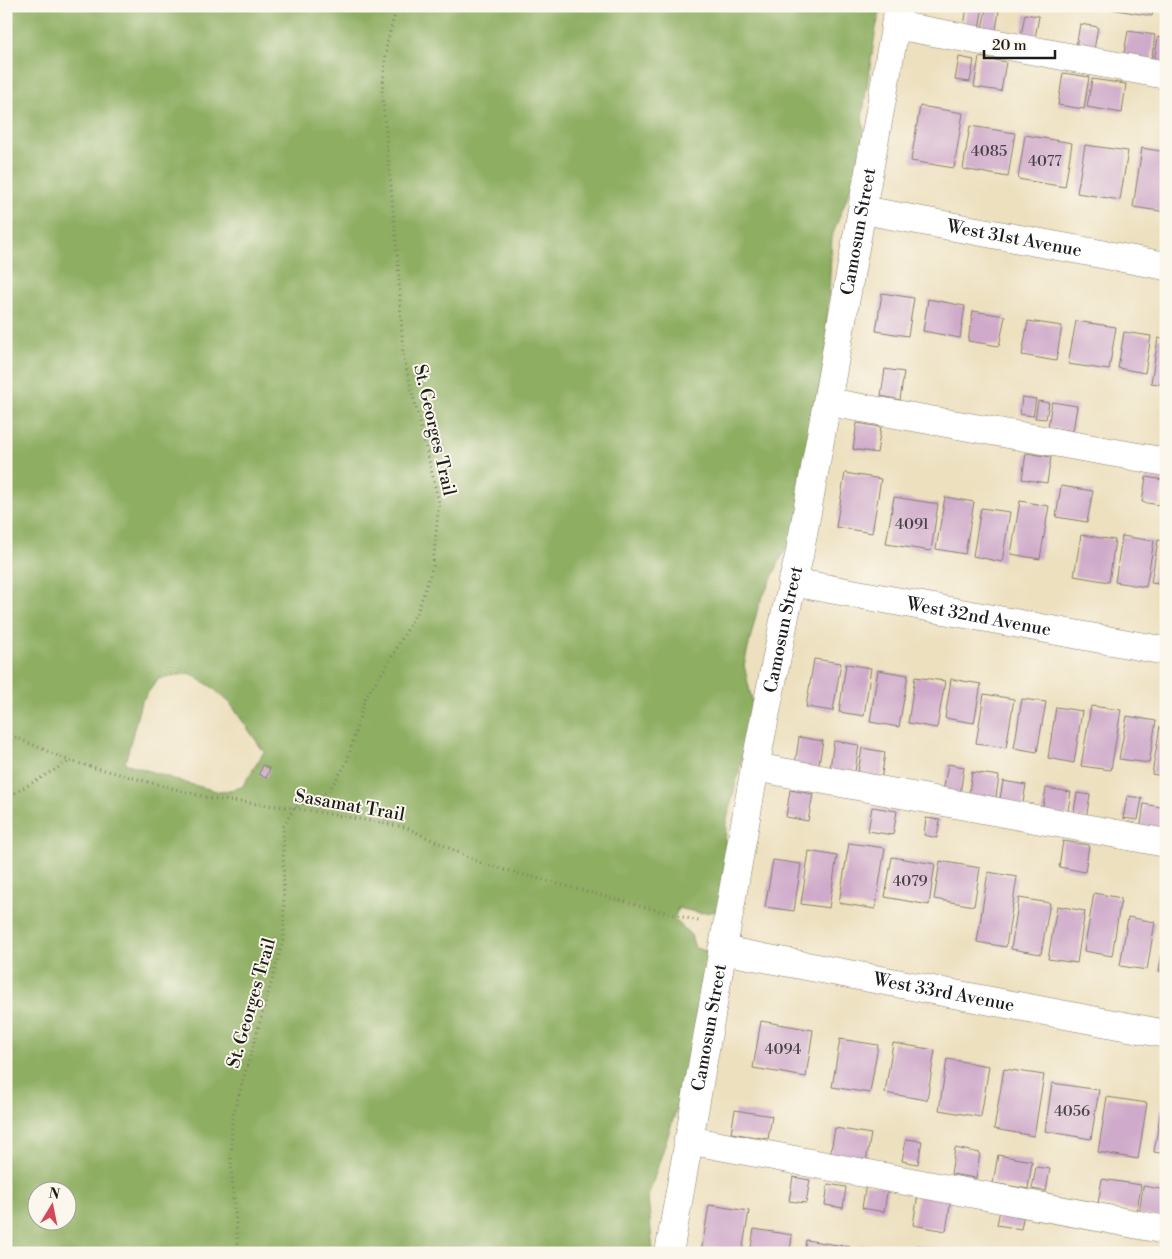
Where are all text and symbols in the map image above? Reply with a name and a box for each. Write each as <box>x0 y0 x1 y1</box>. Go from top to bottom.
scale bar <box>984 28 1056 60</box>
text: 20 m <box>992 36 1027 55</box>
house number: 4085 <box>971 142 1007 161</box>
house number: 4077 <box>1028 152 1062 171</box>
street label: Camosun Street <box>836 165 881 297</box>
street label: West 31st Avenue <box>944 215 1084 262</box>
street label: St. Georges Trail <box>408 362 461 499</box>
house number: 4091 <box>895 515 930 534</box>
street label: Camosun Street <box>759 563 808 695</box>
street label: West 32nd Avenue <box>904 592 1053 642</box>
street label: Sasamat Trail <box>293 784 407 827</box>
house number: 4079 <box>892 872 928 891</box>
street label: St. Georges Trail <box>222 935 281 1071</box>
street label: Camosun Street <box>687 961 732 1093</box>
street label: West 33rd Avenue <box>870 968 1016 1017</box>
house number: 4094 <box>765 1040 801 1059</box>
house number: 4056 <box>1054 1102 1090 1121</box>
north arrow <box>28 1182 78 1232</box>
text: N <box>47 1184 61 1204</box>

